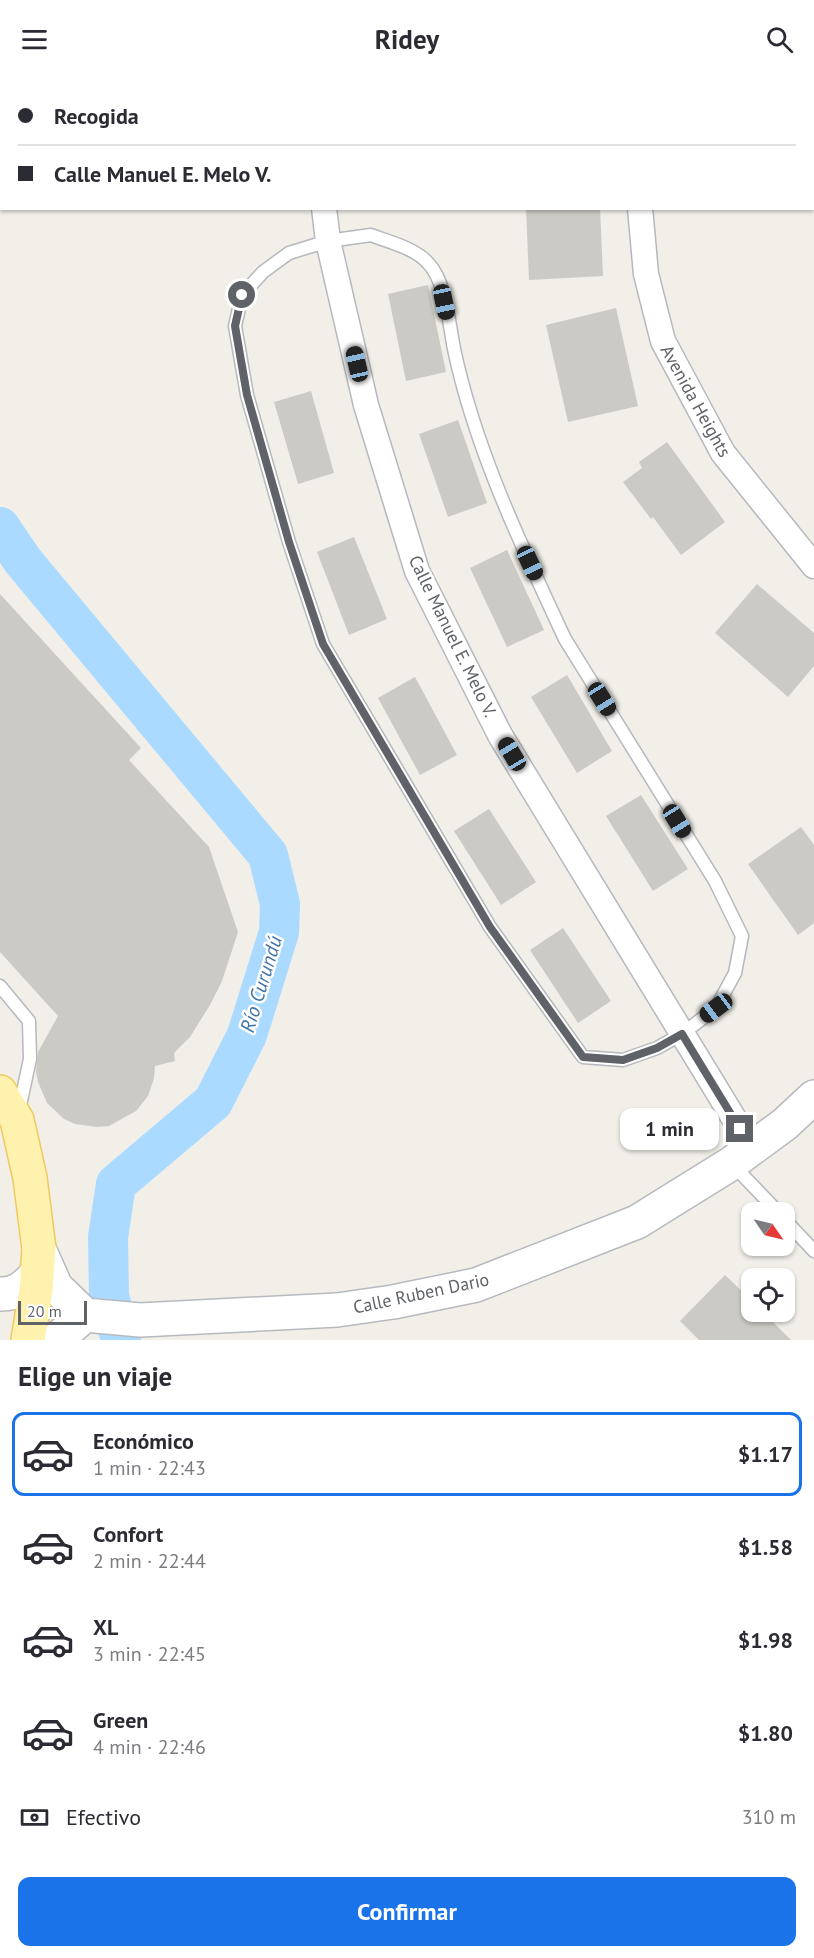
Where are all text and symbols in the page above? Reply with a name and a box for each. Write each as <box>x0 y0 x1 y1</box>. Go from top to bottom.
text: Ridey <box>375 22 439 56</box>
icon: menu <box>18 23 51 56</box>
icon: search <box>763 23 796 56</box>
text: Recogida <box>54 102 139 130</box>
text: Calle Manuel E. Melo V. <box>54 160 271 188</box>
route start <box>228 281 255 308</box>
car <box>431 283 457 321</box>
street label: Avenida Heights <box>656 341 736 461</box>
car <box>344 344 370 384</box>
car <box>514 543 546 583</box>
street label: Calle Manuel E. Melo V. <box>404 551 502 721</box>
car <box>585 679 619 719</box>
car <box>495 734 529 774</box>
car <box>660 801 694 841</box>
water label: Río Curundú <box>234 933 288 1035</box>
car <box>696 990 736 1026</box>
callout: 1 min <box>620 1108 719 1150</box>
route end <box>726 1115 753 1142</box>
text: 1 min <box>645 1116 694 1142</box>
north arrow <box>741 1202 795 1256</box>
map controls <box>741 1202 795 1322</box>
street label: Calle Ruben Dario <box>351 1267 491 1319</box>
button: locate <box>741 1268 795 1322</box>
scale bar <box>18 1298 87 1326</box>
text: 20 m <box>27 1301 62 1321</box>
text: Elige un viaje <box>18 1359 172 1393</box>
icon: car <box>21 1427 75 1481</box>
text: Económico <box>93 1427 194 1455</box>
text: $1.17 <box>738 1440 793 1468</box>
text: 1 min · 22:43 <box>93 1455 206 1481</box>
icon: car <box>21 1520 75 1574</box>
text: Confort <box>93 1520 163 1548</box>
text: $1.58 <box>738 1533 793 1561</box>
text: 2 min · 22:44 <box>93 1548 206 1574</box>
icon: car <box>21 1613 75 1667</box>
text: XL <box>93 1613 118 1641</box>
text: $1.98 <box>738 1626 793 1654</box>
text: 3 min · 22:45 <box>93 1641 206 1667</box>
icon: car <box>21 1706 75 1760</box>
text: Green <box>93 1706 148 1734</box>
text: $1.80 <box>738 1719 793 1747</box>
text: 4 min · 22:46 <box>93 1734 206 1760</box>
icon: cash <box>18 1801 51 1834</box>
text: Efectivo <box>66 1803 141 1831</box>
text: 310 m <box>742 1804 796 1830</box>
button: Confirmar <box>18 1877 796 1946</box>

